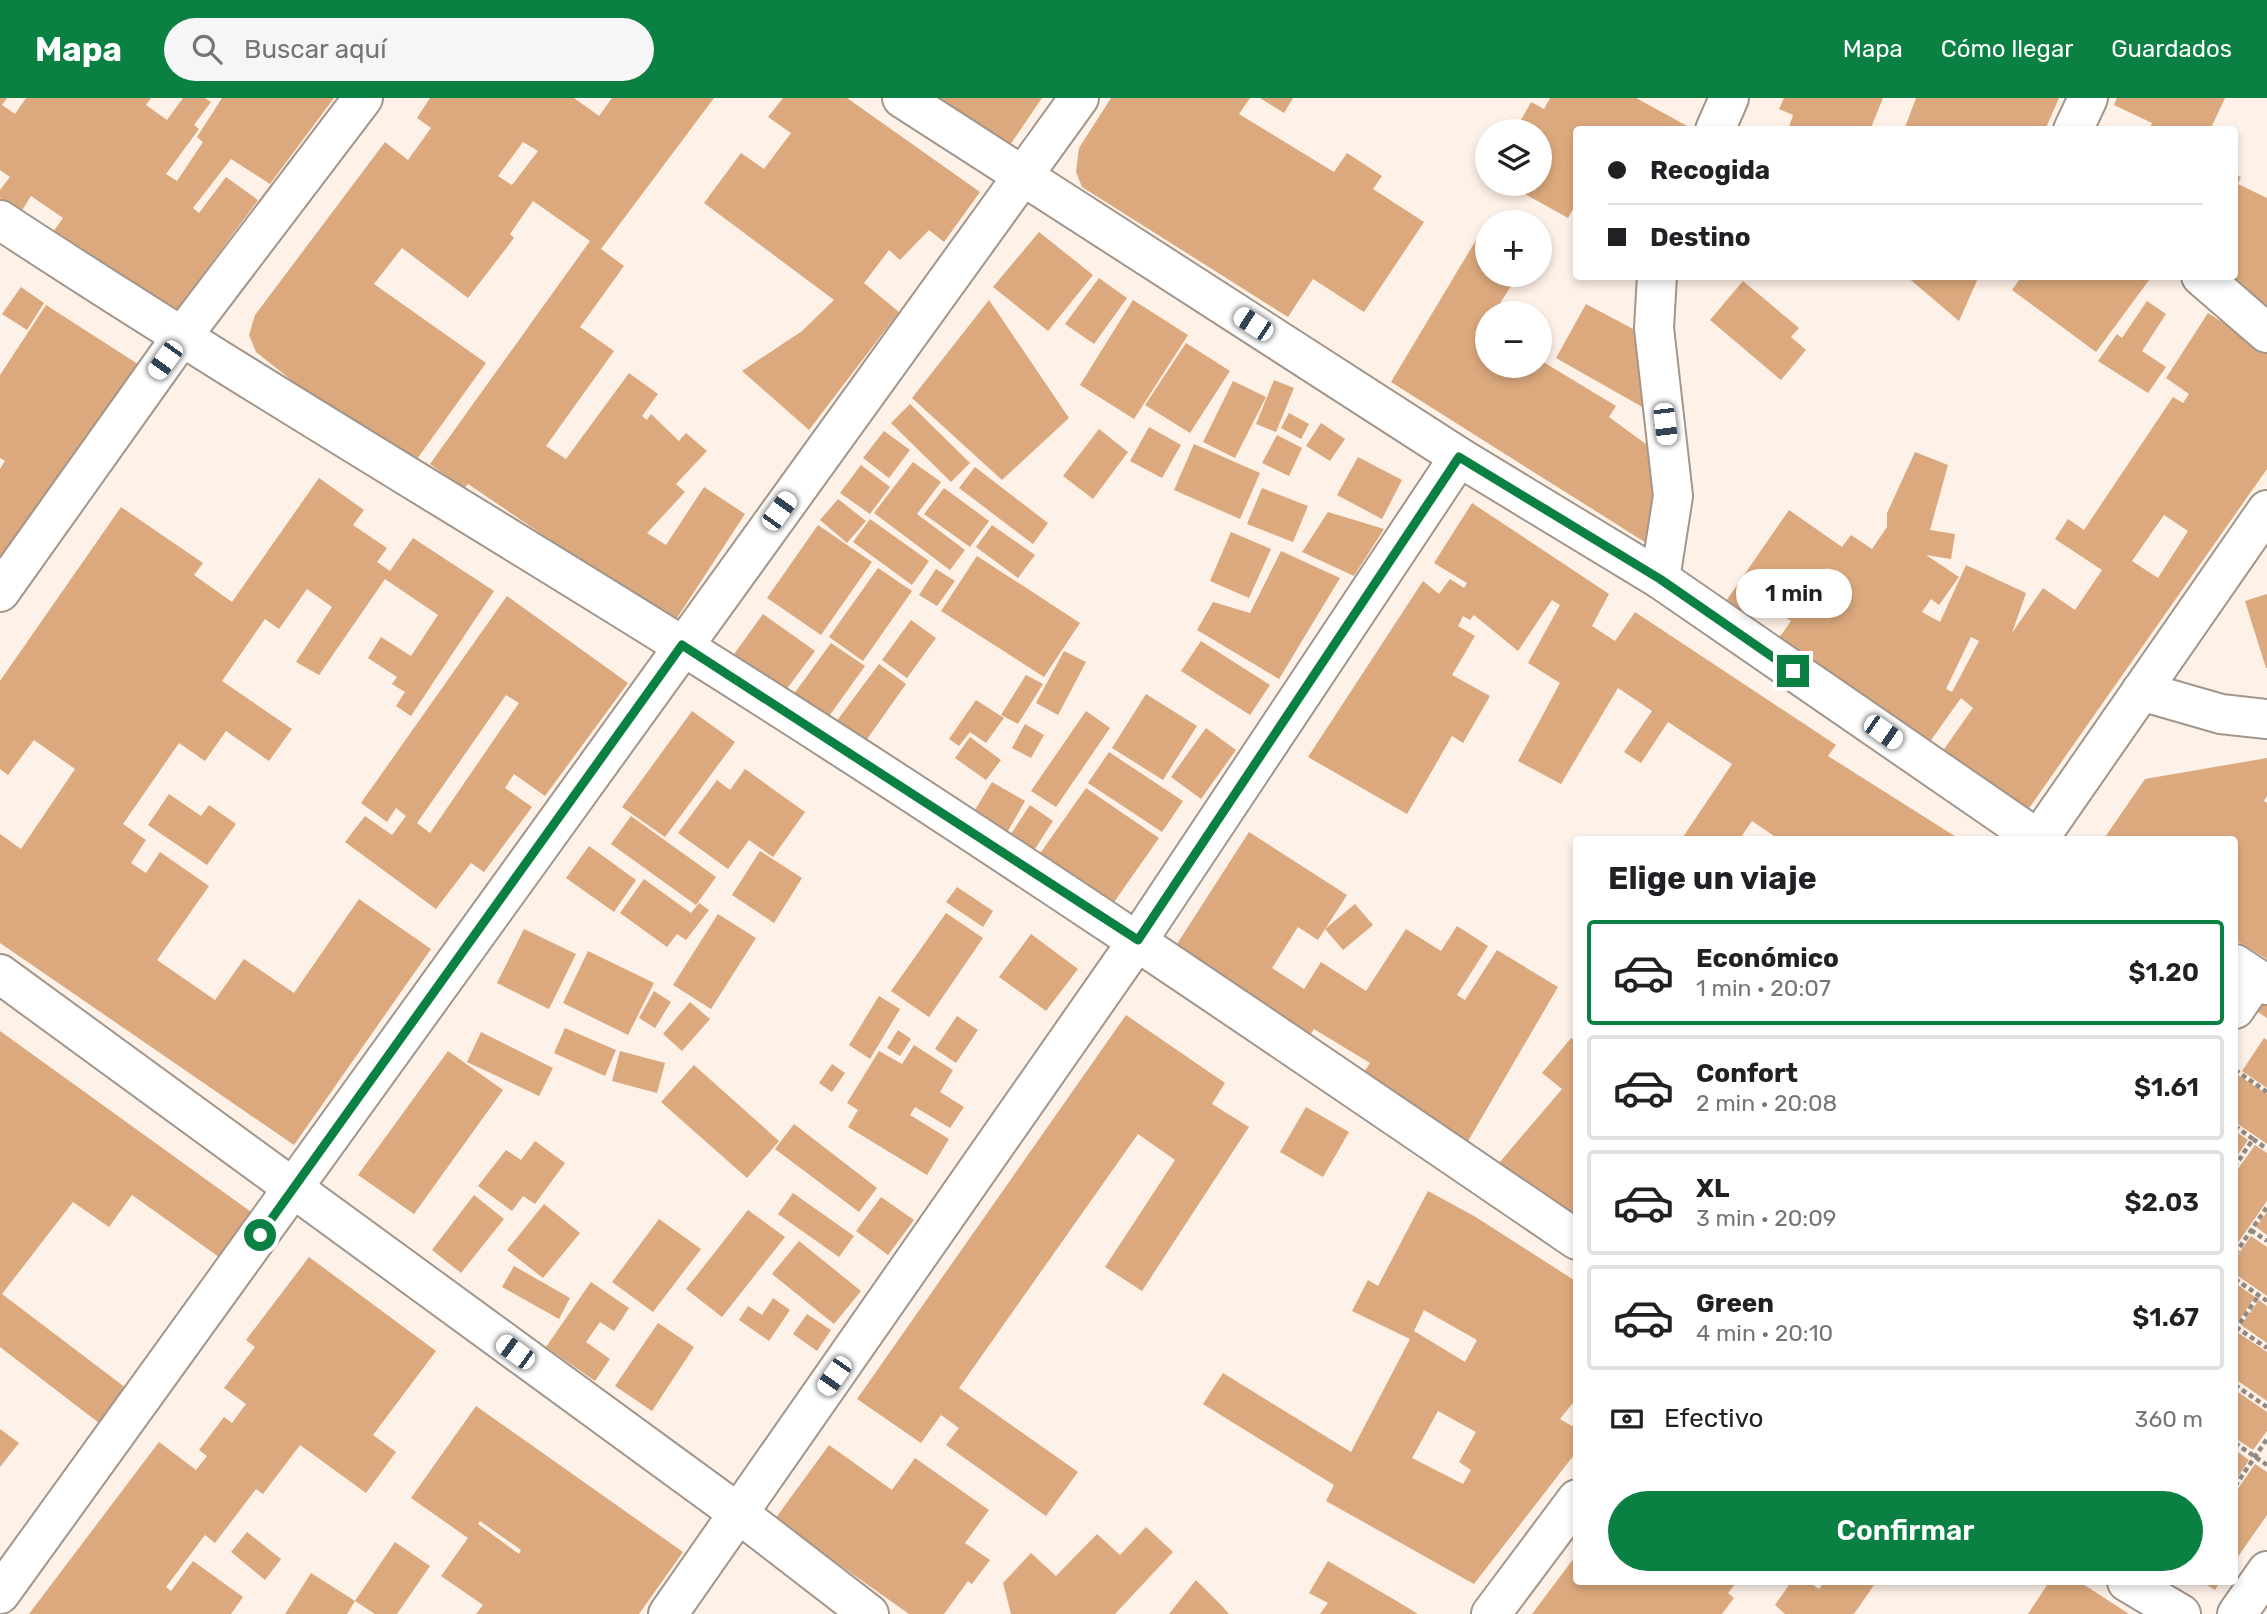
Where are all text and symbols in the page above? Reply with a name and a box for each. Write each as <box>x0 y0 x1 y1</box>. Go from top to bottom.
search box <box>164 18 654 81</box>
text: Mapa <box>35 30 122 69</box>
icon: search <box>188 30 226 68</box>
text: Buscar aquí <box>244 34 387 65</box>
text: Mapa <box>1843 35 1903 63</box>
text: Cómo llegar <box>1941 35 2073 63</box>
text: Guardados <box>2111 35 2232 63</box>
map controls <box>1475 119 1552 378</box>
button: layers <box>1475 119 1552 196</box>
text: Recogida <box>1650 155 1770 186</box>
button: + <box>1475 210 1552 287</box>
text: Destino <box>1650 222 1751 253</box>
button: − <box>1475 301 1552 378</box>
car <box>1230 304 1277 344</box>
car <box>145 337 186 383</box>
car <box>1653 402 1678 446</box>
car <box>759 488 800 534</box>
callout: 1 min <box>1735 570 1851 618</box>
text: 1 min <box>1765 579 1823 607</box>
route end <box>1777 655 1809 687</box>
car <box>1860 711 1907 753</box>
text: Elige un viaje <box>1608 859 1817 897</box>
icon: car <box>1612 941 1675 1004</box>
text: Económico <box>1696 943 1839 974</box>
text: $1.20 <box>2128 957 2199 988</box>
text: 1 min · 20:07 <box>1696 974 1831 1002</box>
icon: car <box>1612 1056 1675 1119</box>
text: Confort <box>1696 1058 1798 1089</box>
text: $1.61 <box>2134 1072 2199 1103</box>
text: 2 min · 20:08 <box>1696 1089 1837 1117</box>
icon: car <box>1612 1171 1675 1234</box>
text: XL <box>1696 1173 1729 1204</box>
text: $2.03 <box>2124 1187 2199 1218</box>
text: 3 min · 20:09 <box>1696 1204 1837 1232</box>
route start <box>244 1219 276 1251</box>
icon: car <box>1612 1286 1675 1349</box>
text: Green <box>1696 1288 1774 1319</box>
text: $1.67 <box>2132 1302 2199 1333</box>
text: 4 min · 20:10 <box>1696 1319 1833 1347</box>
car <box>492 1331 539 1373</box>
car <box>814 1353 855 1399</box>
icon: cash <box>1608 1400 1646 1438</box>
text: Efectivo <box>1664 1403 1763 1434</box>
text: 360 m <box>2135 1405 2203 1433</box>
button: Confirmar <box>1608 1491 2203 1571</box>

